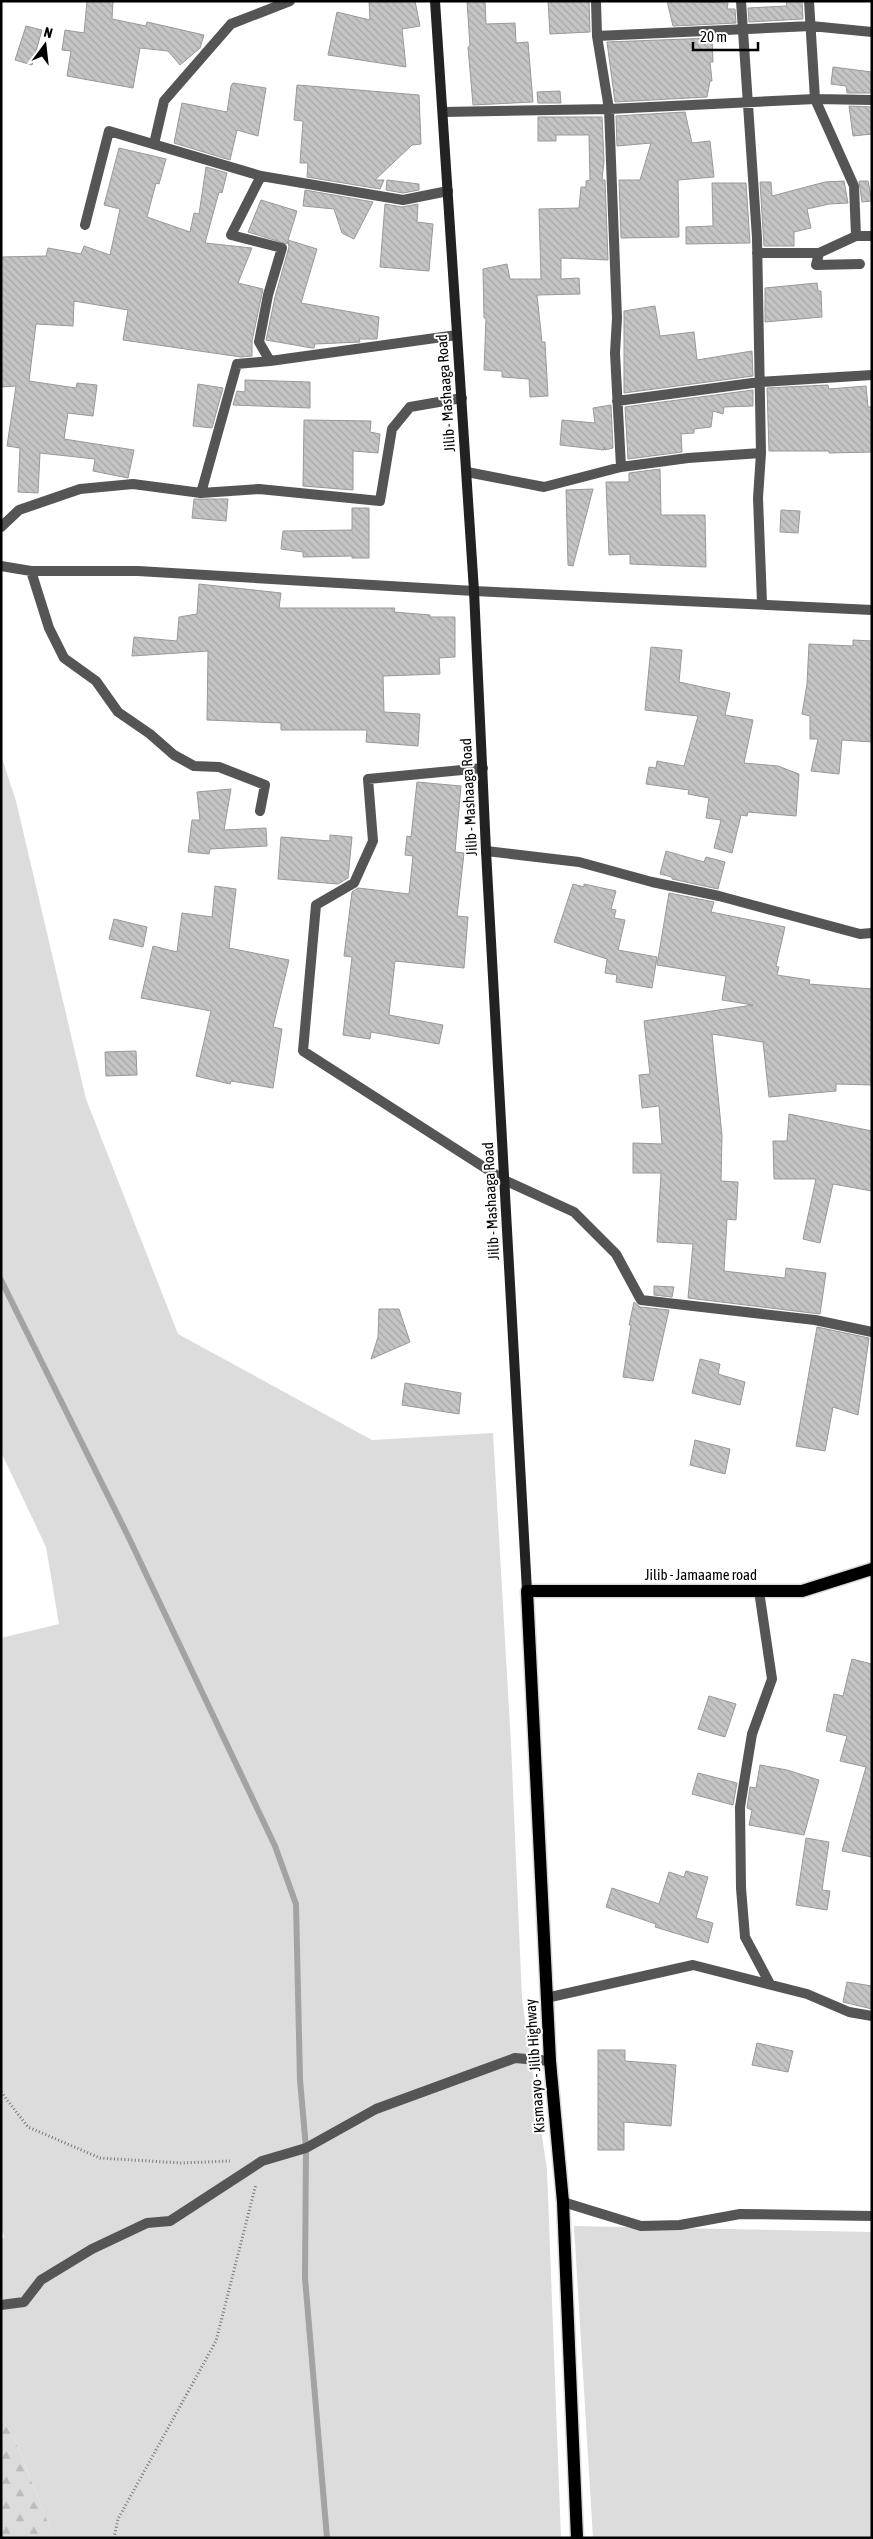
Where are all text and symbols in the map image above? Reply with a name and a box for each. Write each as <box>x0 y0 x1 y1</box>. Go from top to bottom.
north arrow <box>20 20 70 70</box>
scale bar <box>693 20 758 52</box>
text: N <box>42 24 54 41</box>
text: 20 m <box>700 28 727 45</box>
street label: Jilib - Mashaaga Road <box>433 334 458 452</box>
street label: Jilib - Mashaaga Road <box>457 738 480 856</box>
street label: Jilib - Mashaaga Road <box>479 1142 502 1260</box>
street label: Jilib - Jamaame road <box>645 1566 757 1583</box>
street label: Kismaayo - Jilib Highway <box>521 1998 548 2134</box>

